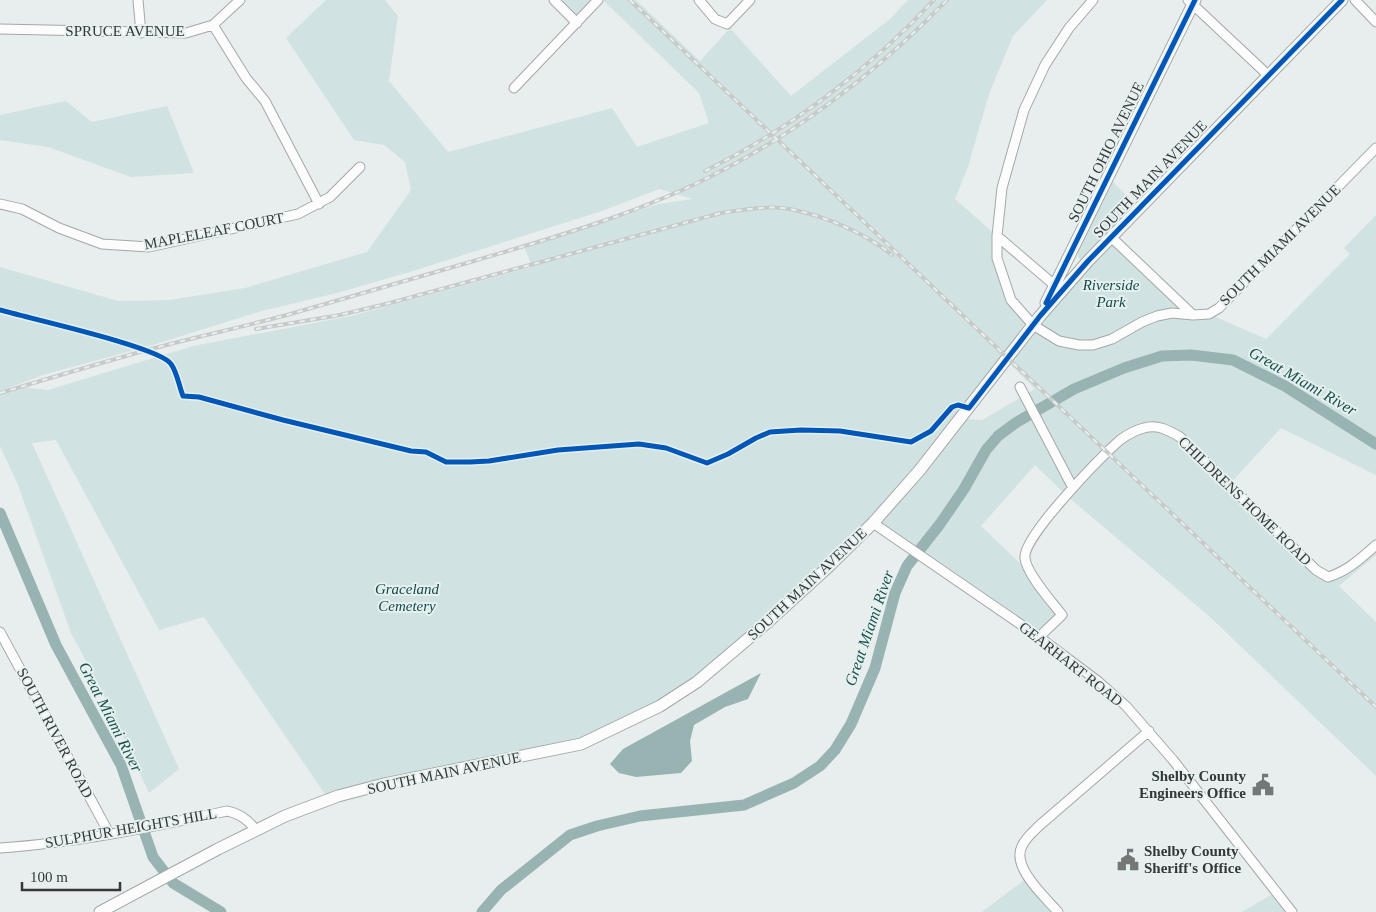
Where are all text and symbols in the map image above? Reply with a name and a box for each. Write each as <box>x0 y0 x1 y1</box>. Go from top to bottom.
street label: SPRUCE AVENUE <box>65 23 185 39</box>
street label: SOUTH OHIO AVENUE <box>1065 79 1147 225</box>
street label: SOUTH MAIN AVENUE <box>1090 117 1210 241</box>
street label: SOUTH MIAMI AVENUE <box>1216 181 1344 309</box>
street label: MAPLELEAF COURT <box>143 210 285 252</box>
park label: Riverside Park <box>1082 277 1140 310</box>
water label: Great Miami River <box>1246 343 1360 419</box>
street label: CHILDRENS HOME ROAD <box>1175 433 1315 569</box>
street label: SOUTH MAIN AVENUE <box>744 525 870 643</box>
water label: Great Miami River <box>841 567 897 688</box>
park label: Graceland Cemetery <box>375 581 440 614</box>
street label: GEARHART ROAD <box>1016 619 1126 709</box>
water label: Great Miami River <box>76 659 146 776</box>
street label: SOUTH RIVER ROAD <box>14 665 96 801</box>
street label: SOUTH MAIN AVENUE <box>366 749 522 797</box>
place label: Shelby County Engineers Office <box>1139 768 1246 801</box>
public building icon: Shelby County Engineers Office <box>1250 772 1276 798</box>
street label: SULPHUR HEIGHTS HILL <box>44 805 218 851</box>
place label: Shelby County Sheriff's Office <box>1144 843 1241 876</box>
public building icon: Shelby County Sheriff's Office <box>1115 847 1141 873</box>
scale bar <box>22 860 120 892</box>
text: 100 m <box>30 869 68 885</box>

